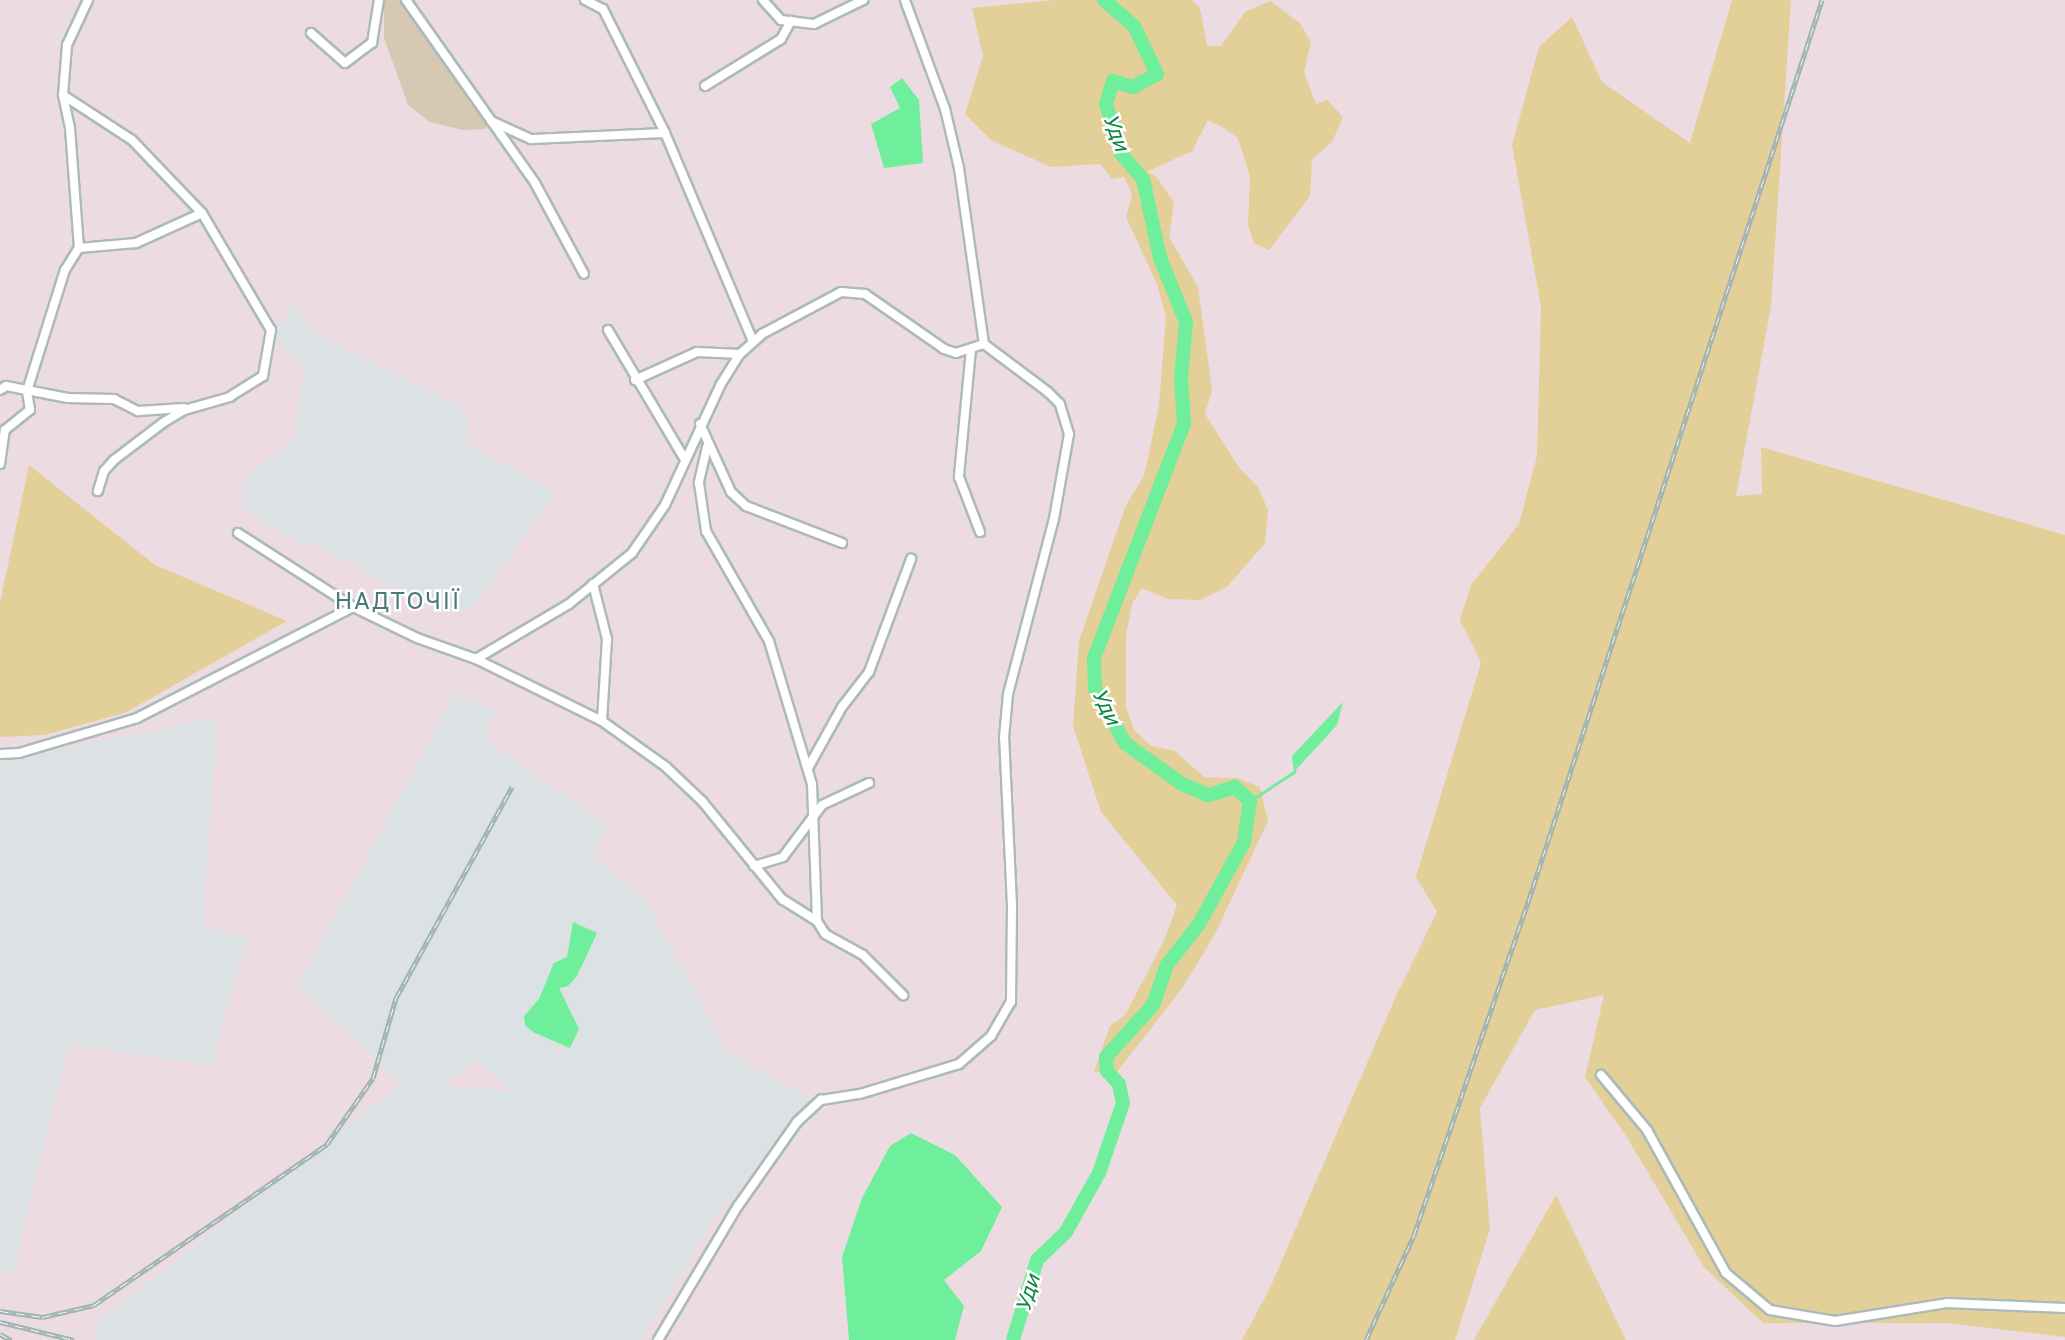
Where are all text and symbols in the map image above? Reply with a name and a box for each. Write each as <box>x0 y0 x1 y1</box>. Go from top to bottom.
water label: Уди <box>1099 110 1135 154</box>
district label: НАДТОЧІЇ <box>336 586 460 614</box>
water label: Уди <box>1088 683 1126 729</box>
water label: Уди <box>1009 1271 1045 1315</box>

